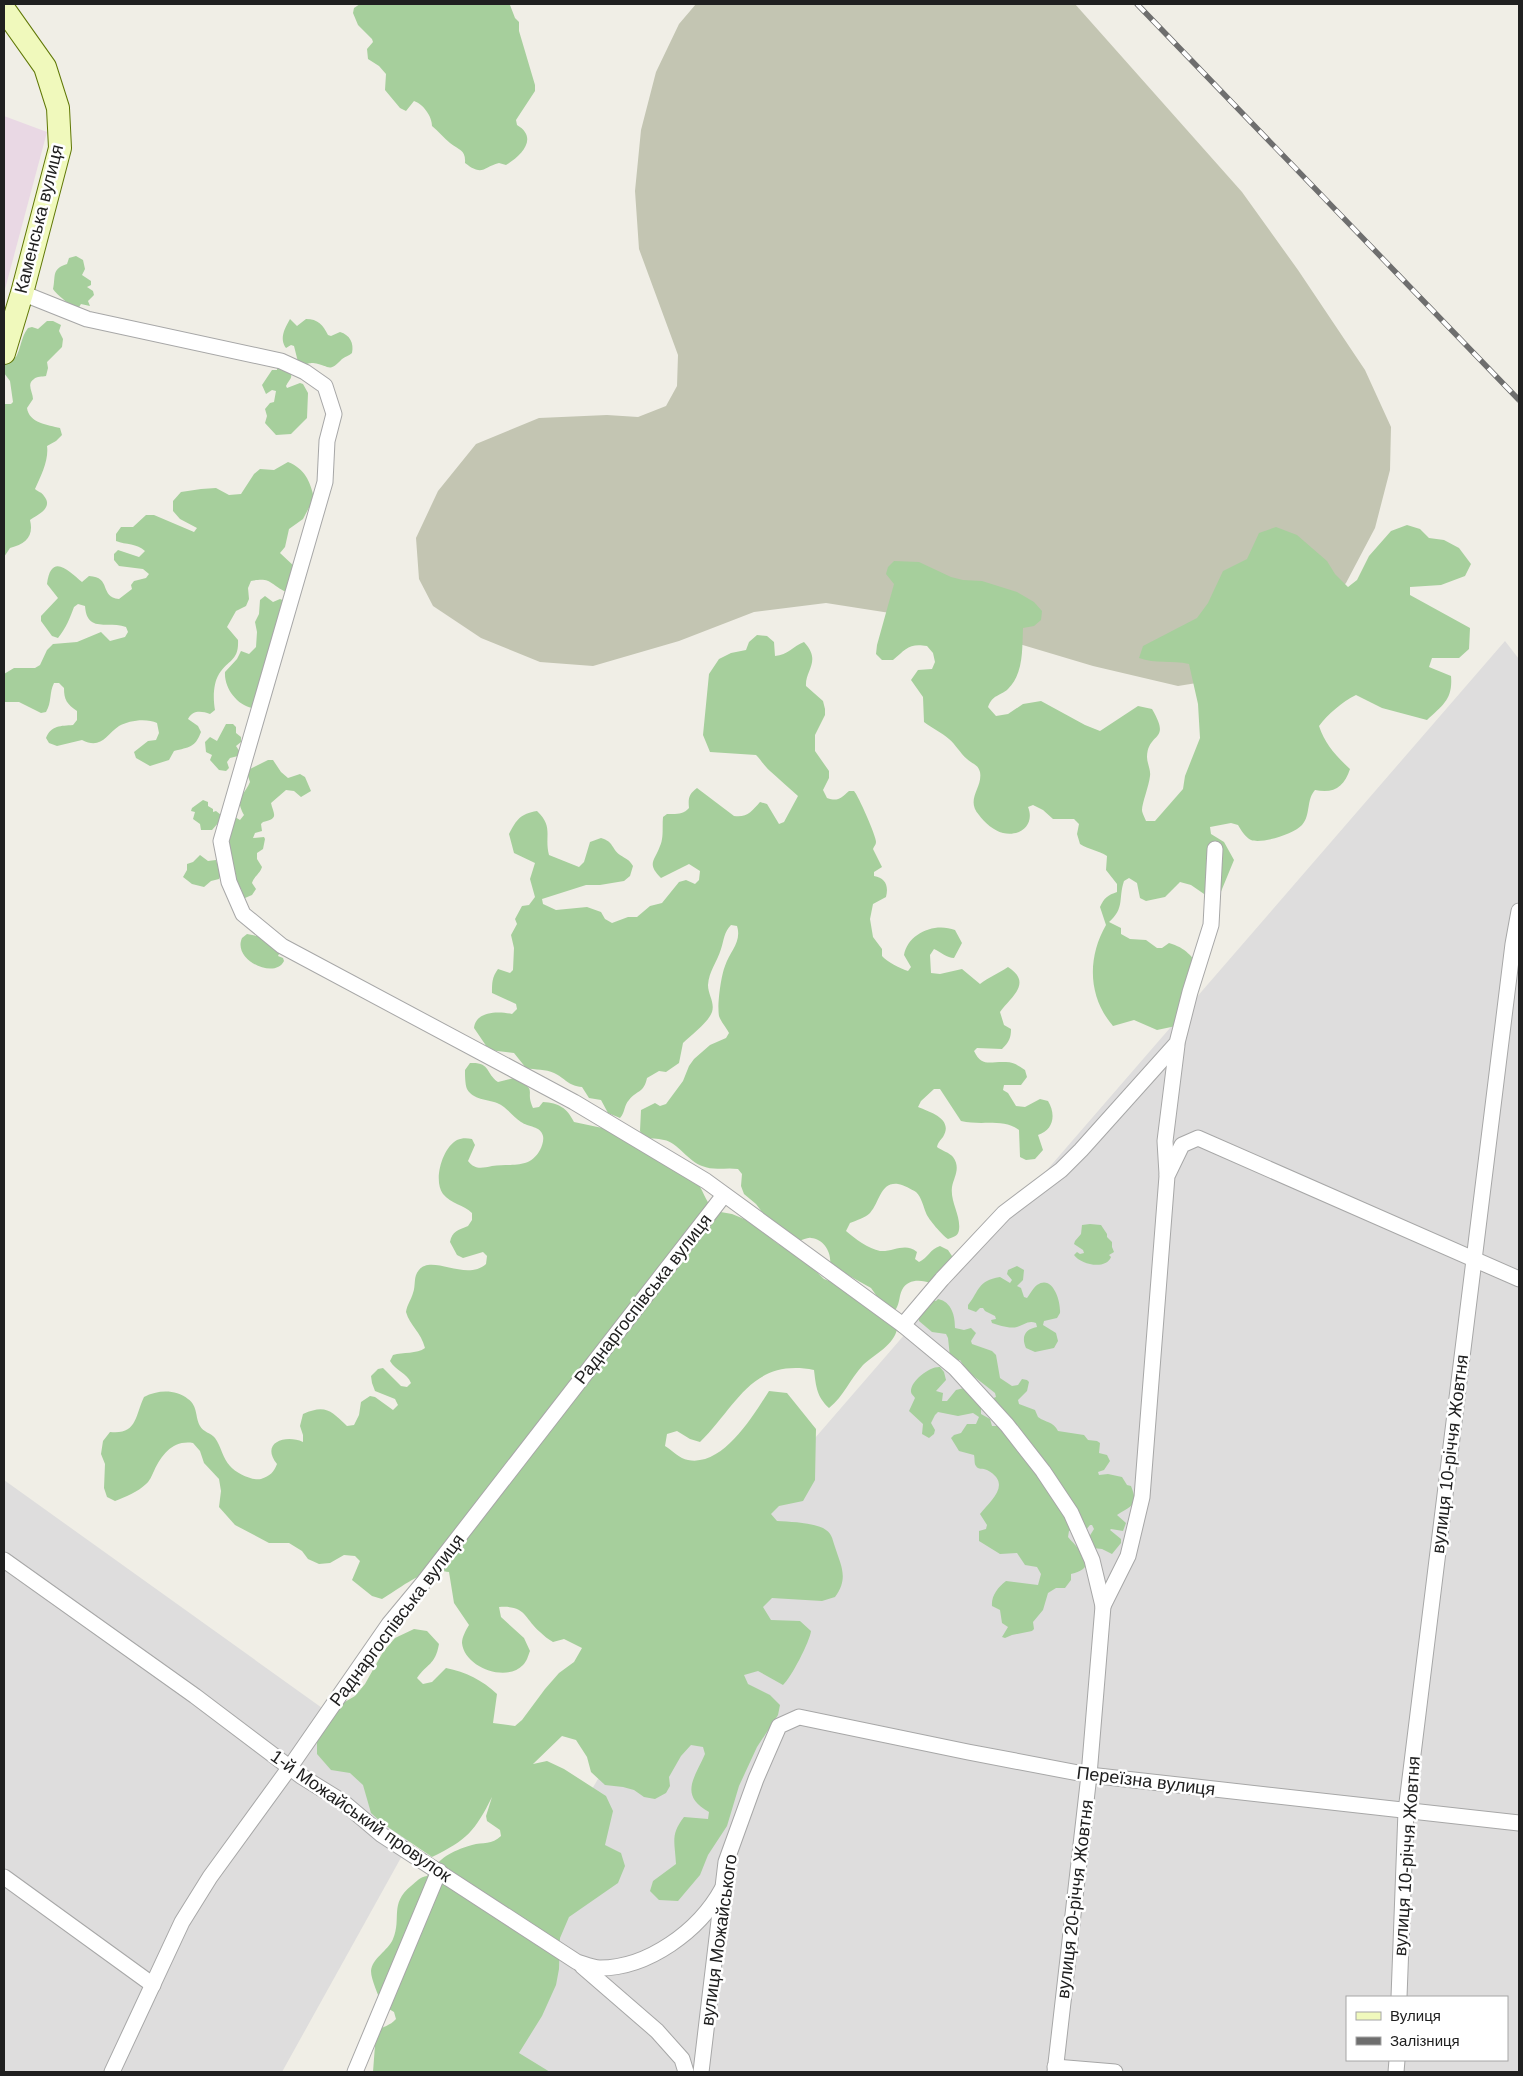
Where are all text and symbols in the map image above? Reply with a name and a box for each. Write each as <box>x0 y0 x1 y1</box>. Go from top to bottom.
street label: Каменська вулиця <box>11 142 67 296</box>
street label: Раднаргоспівська вулиця <box>570 1210 716 1388</box>
street label: вулиця 10-річчя Жовтня <box>1428 1353 1472 1555</box>
street label: Раднаргоспівська вулиця <box>326 1530 468 1710</box>
street label: 1-й Можайський провулок <box>267 1746 455 1886</box>
street label: вулиця 10-річчя Жовтня <box>1390 1755 1424 1957</box>
street label: Переїзна вулиця <box>1076 1763 1216 1799</box>
street label: вулиця 20-річчя Жовтня <box>1053 1798 1097 2000</box>
street label: вулиця Можайського <box>697 1853 741 2027</box>
legend <box>1346 1996 1508 2061</box>
text: Вулиця <box>1390 2007 1441 2024</box>
text: Залізниця <box>1390 2032 1460 2049</box>

